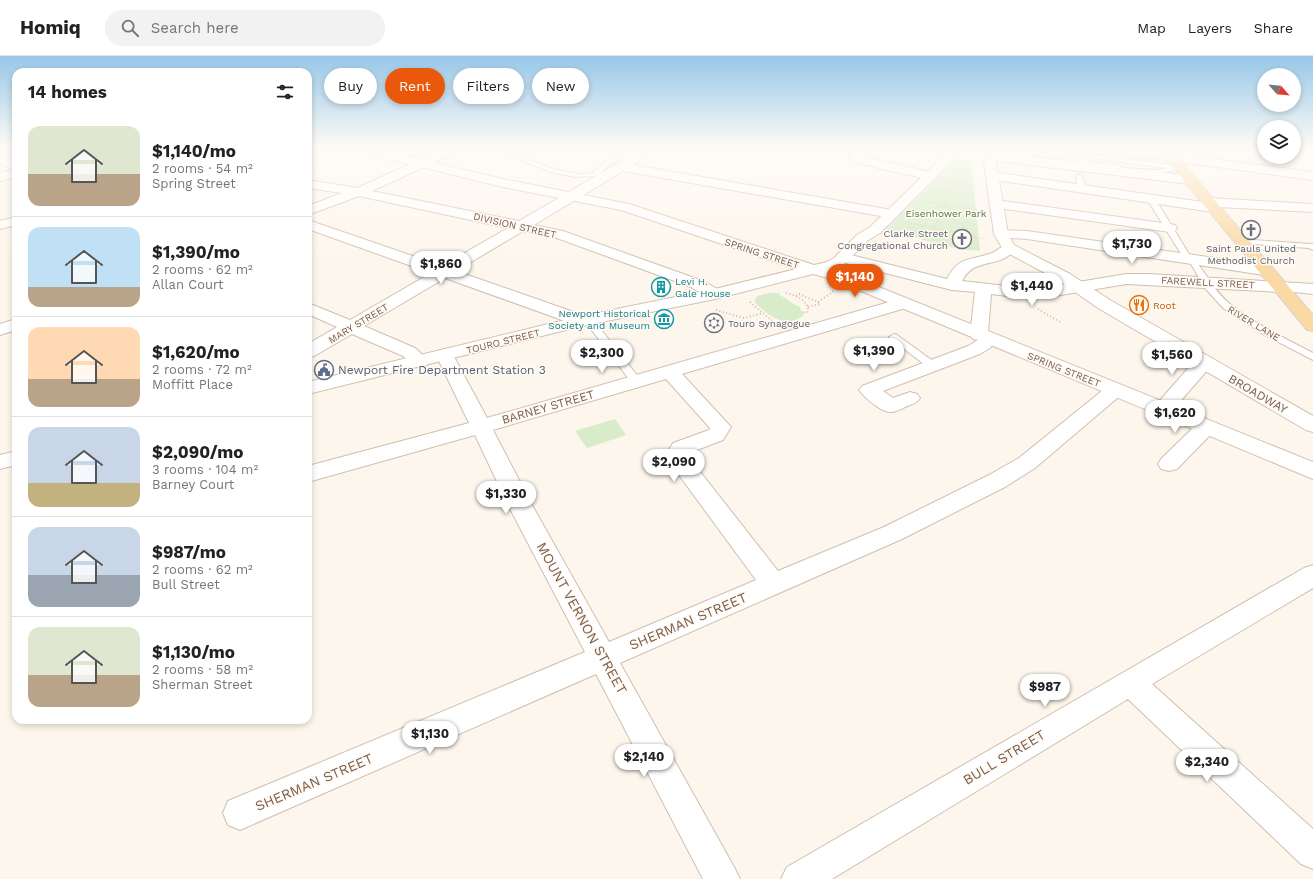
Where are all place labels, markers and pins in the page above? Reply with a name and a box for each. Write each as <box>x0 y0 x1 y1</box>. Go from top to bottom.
church icon: Saint Pauls United Methodist Church <box>1240 219 1262 241</box>
place label: Clarke Street Congregational Church <box>837 228 949 251</box>
church icon: Clarke Street Congregational Church <box>951 228 973 250</box>
pin: $1,730 <box>1099 231 1165 265</box>
place label: Saint Pauls United Methodist Church <box>1206 243 1296 266</box>
pin: $1,860 <box>408 251 474 285</box>
pin: $1,140 <box>822 264 888 298</box>
pin: $1,440 <box>999 273 1065 307</box>
building icon: Levi H. Gale House <box>650 276 672 298</box>
place label: Levi H. Gale House <box>675 276 731 299</box>
restaurant icon: Root <box>1128 294 1150 316</box>
place label: Root <box>1153 300 1176 311</box>
place label: Newport Historical Society and Museum <box>548 308 650 331</box>
museum icon: Newport Historical Society and Museum <box>653 308 675 330</box>
synagogue icon: Touro Synagogue <box>703 312 725 334</box>
place label: Touro Synagogue <box>728 318 810 329</box>
pin: $1,390 <box>841 338 907 372</box>
pin: $2,300 <box>569 340 635 374</box>
pin: $1,560 <box>1139 342 1205 376</box>
public building icon: Newport Fire Department Station 3 <box>313 359 335 381</box>
place label: Newport Fire Department Station 3 <box>338 363 546 377</box>
pin: $1,620 <box>1142 400 1208 434</box>
pin: $2,090 <box>641 449 707 483</box>
pin: $1,330 <box>473 481 539 515</box>
pin: $987 <box>1021 674 1069 708</box>
pin: $1,130 <box>397 721 463 755</box>
pin: $2,140 <box>611 744 677 778</box>
pin: $2,340 <box>1174 749 1240 783</box>

